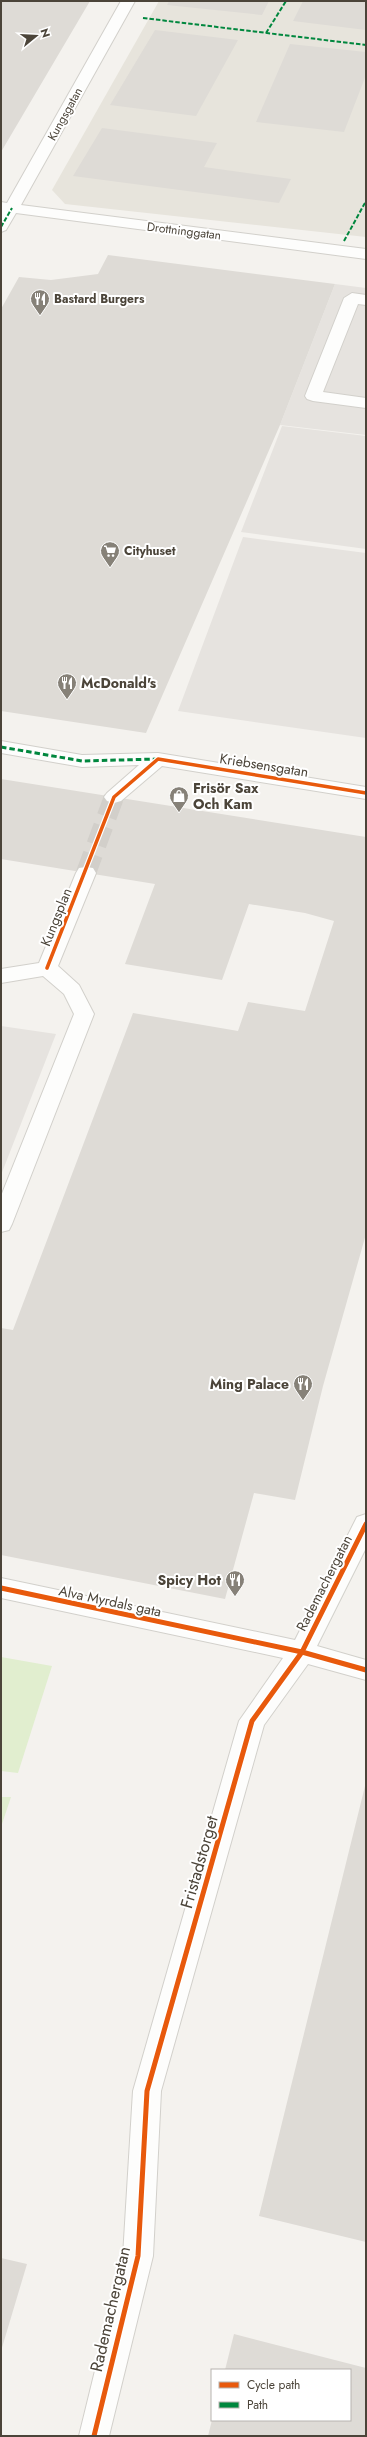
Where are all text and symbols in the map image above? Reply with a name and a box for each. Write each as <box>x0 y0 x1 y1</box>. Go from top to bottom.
north arrow <box>16 16 56 56</box>
text: N <box>37 26 54 40</box>
street label: Kungsgatan <box>43 84 87 144</box>
street label: Drottninggatan <box>146 218 222 244</box>
restaurant icon: Bastard Burgers <box>29 288 51 316</box>
place label: Bastard Burgers <box>54 290 145 308</box>
supermarket icon: Cityhuset <box>99 540 121 568</box>
place label: Cityhuset <box>124 542 176 560</box>
restaurant icon: McDonald's <box>56 672 78 700</box>
place label: McDonald's <box>81 673 157 693</box>
street label: Kriebsensgatan <box>218 748 310 782</box>
place label: Frisör Sax Och Kam <box>193 778 259 814</box>
shop icon: Frisör Sax Och Kam <box>168 785 190 813</box>
street label: Kungsplan <box>35 885 77 949</box>
restaurant icon: Ming Palace <box>292 1373 314 1401</box>
place label: Ming Palace <box>210 1374 289 1394</box>
street label: Rademachergatan <box>291 1531 357 1635</box>
restaurant icon: Spicy Hot <box>224 1569 246 1597</box>
place label: Spicy Hot <box>158 1570 222 1590</box>
street label: Alva Myrdals gata <box>57 1580 163 1622</box>
street label: Fristadstorget <box>174 1813 224 1911</box>
street label: Rademachergatan <box>84 2244 136 2374</box>
legend <box>211 2369 351 2421</box>
text: Cycle path <box>247 2376 300 2394</box>
text: Path <box>247 2396 268 2414</box>

